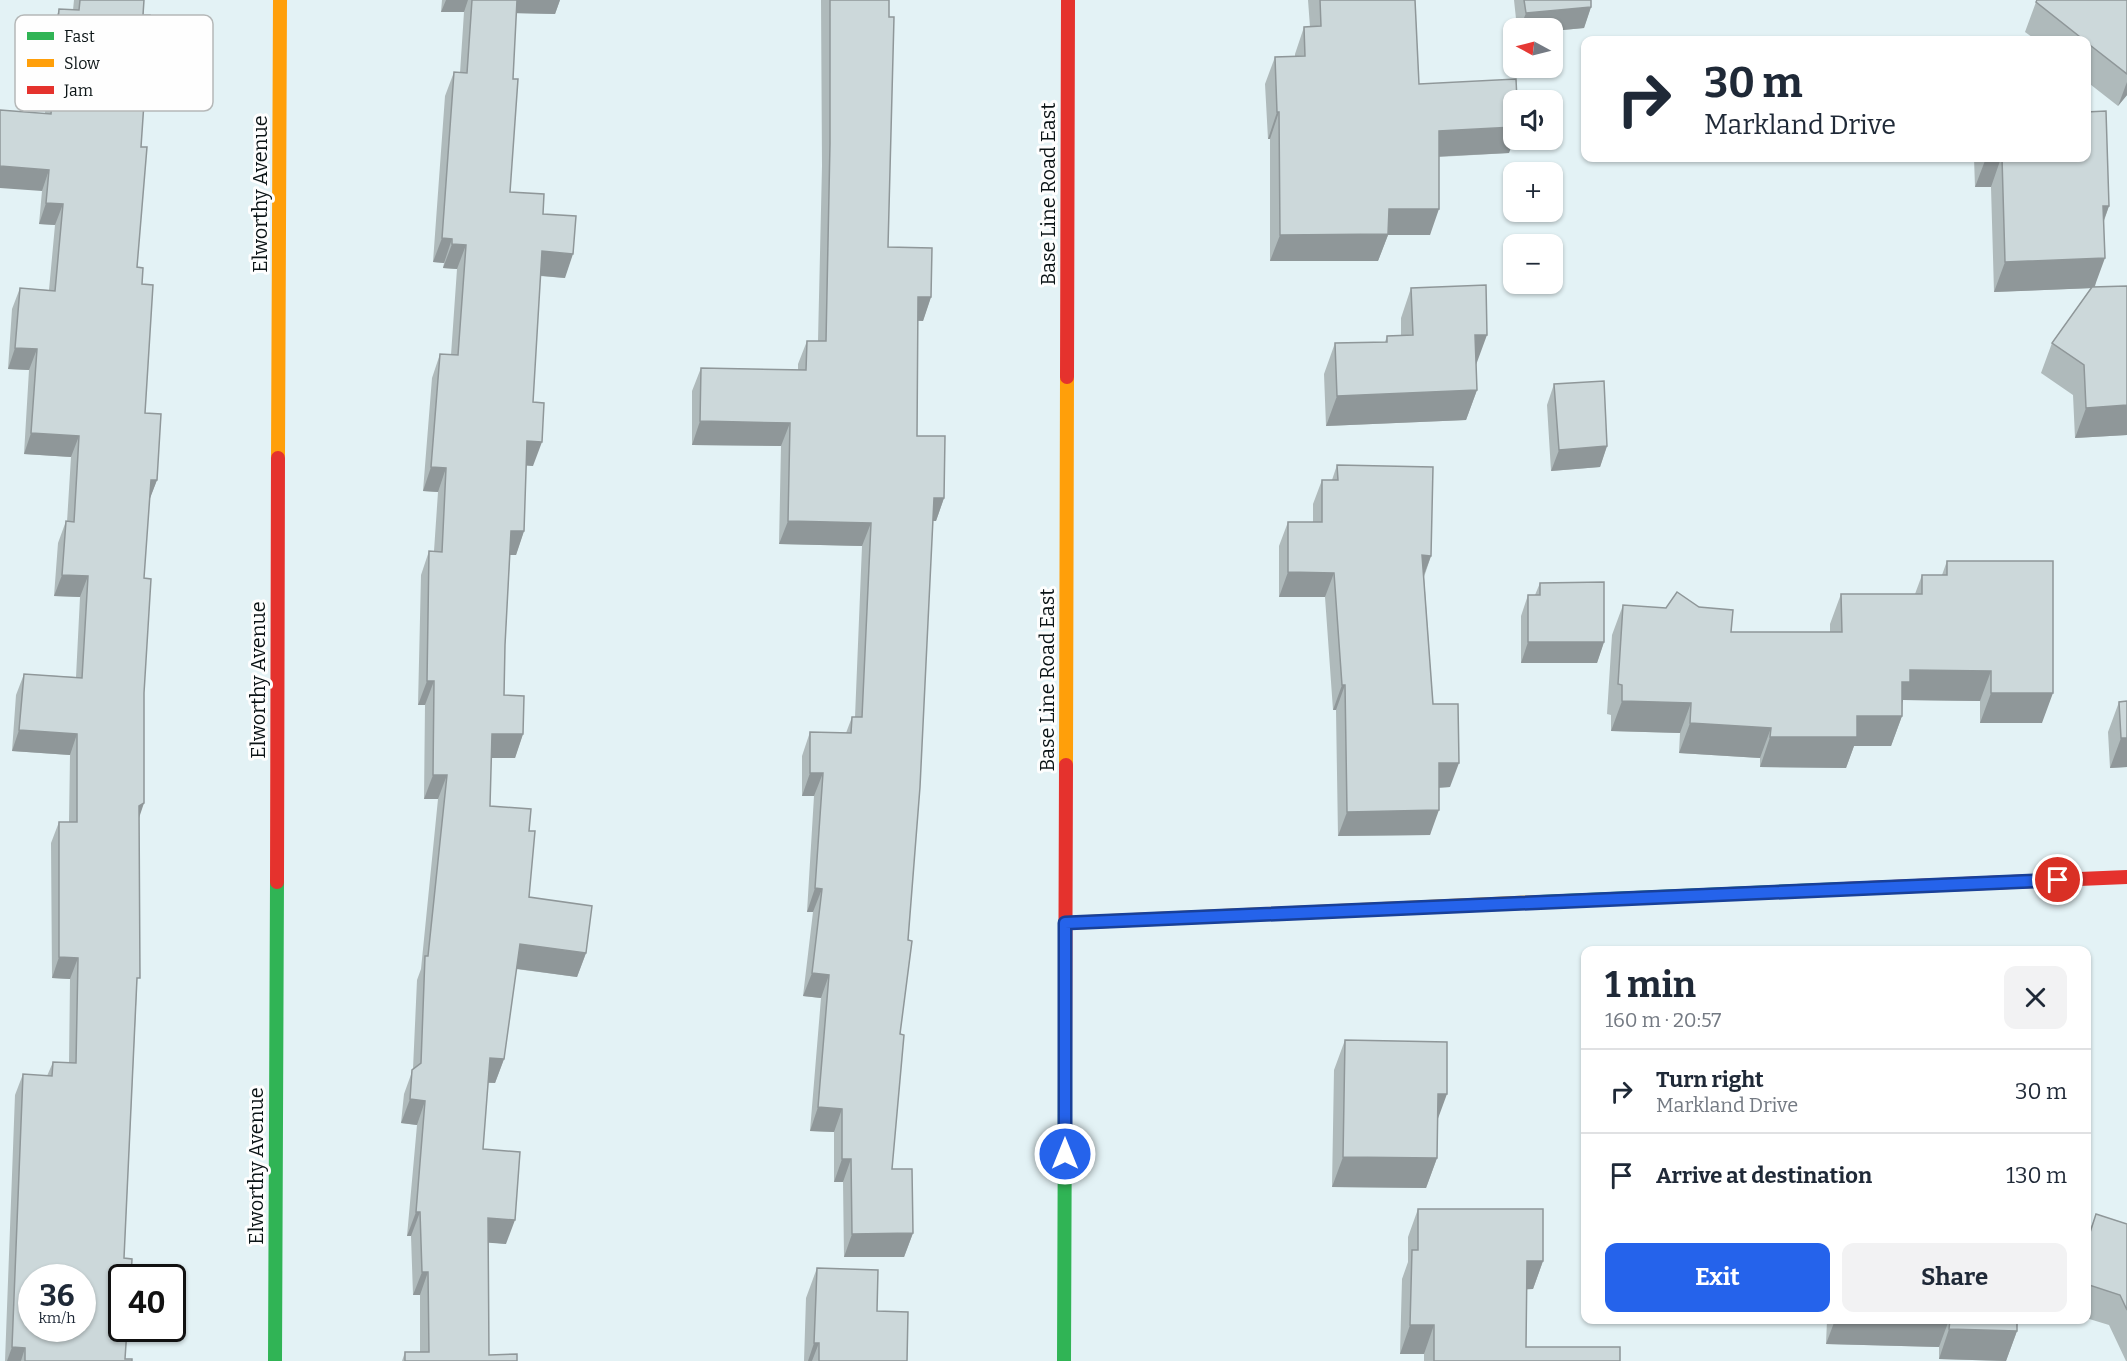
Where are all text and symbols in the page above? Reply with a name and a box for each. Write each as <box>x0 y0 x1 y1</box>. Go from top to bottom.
legend <box>15 15 213 111</box>
north arrow <box>1503 18 1563 78</box>
map controls <box>1503 18 1563 294</box>
text: Fast <box>64 27 95 46</box>
text: Slow <box>64 54 100 73</box>
text: 30 m <box>1704 58 1803 108</box>
icon: right <box>1605 60 1683 138</box>
text: Jam <box>63 81 93 100</box>
button: sound <box>1503 90 1563 150</box>
street label: Base Line Road East <box>1036 103 1060 285</box>
text: Markland Drive <box>1704 109 1896 141</box>
street label: Elworthy Avenue <box>248 115 272 273</box>
button: + <box>1503 162 1563 222</box>
button: − <box>1503 234 1563 294</box>
street label: Base Line Road East <box>1035 589 1059 771</box>
street label: Elworthy Avenue <box>246 601 270 759</box>
pin <box>2032 854 2083 905</box>
icon: arrive <box>2041 863 2074 896</box>
text: 1 min <box>1605 963 1696 1007</box>
button: close <box>2004 966 2067 1029</box>
text: 160 m · 20:57 <box>1605 1008 1721 1032</box>
text: Turn right <box>1656 1066 1764 1093</box>
icon: right <box>1605 1075 1638 1108</box>
text: 30 m <box>2015 1078 2067 1105</box>
street label: Elworthy Avenue <box>244 1087 268 1245</box>
text: Markland Drive <box>1656 1093 1798 1117</box>
position arrow <box>1033 1122 1097 1186</box>
icon: arrive <box>1605 1159 1638 1192</box>
text: Arrive at destination <box>1656 1162 1872 1189</box>
text: 130 m <box>2006 1162 2067 1189</box>
button: Exit <box>1605 1243 1830 1312</box>
button: Share <box>1842 1243 2067 1312</box>
speed limit sign: 40 <box>108 1264 186 1342</box>
text: 36 <box>39 1278 75 1314</box>
text: km/h <box>38 1309 76 1327</box>

